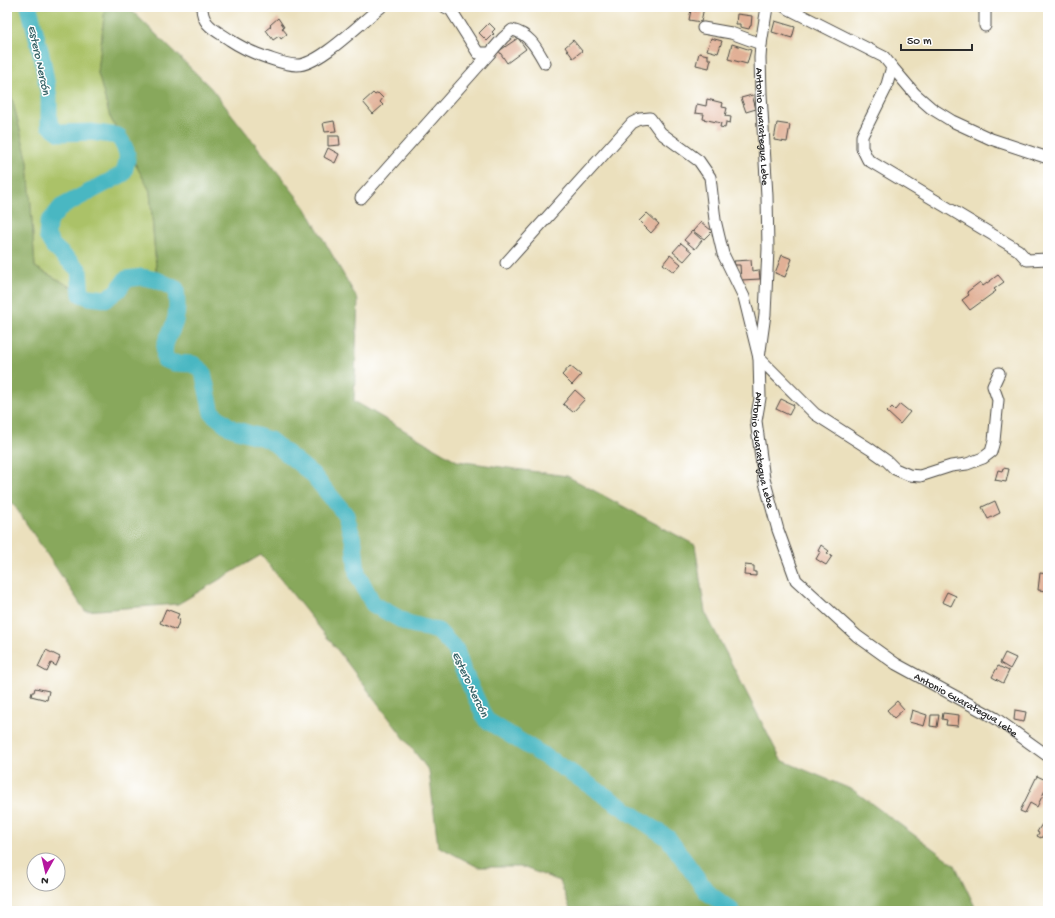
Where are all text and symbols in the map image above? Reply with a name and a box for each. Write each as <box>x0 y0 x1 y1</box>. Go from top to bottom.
water label: Estero Nercón <box>24 24 52 97</box>
scale bar <box>901 26 972 52</box>
text: 50 m <box>907 35 932 49</box>
street label: Antonio Guarategua Lebe <box>752 68 770 186</box>
street label: Antonio Guarategua Lebe <box>748 392 776 510</box>
water label: Estero Nercón <box>448 650 491 720</box>
street label: Antonio Guarategua Lebe <box>912 671 1020 740</box>
north arrow <box>26 852 66 892</box>
text: N <box>40 873 49 886</box>

